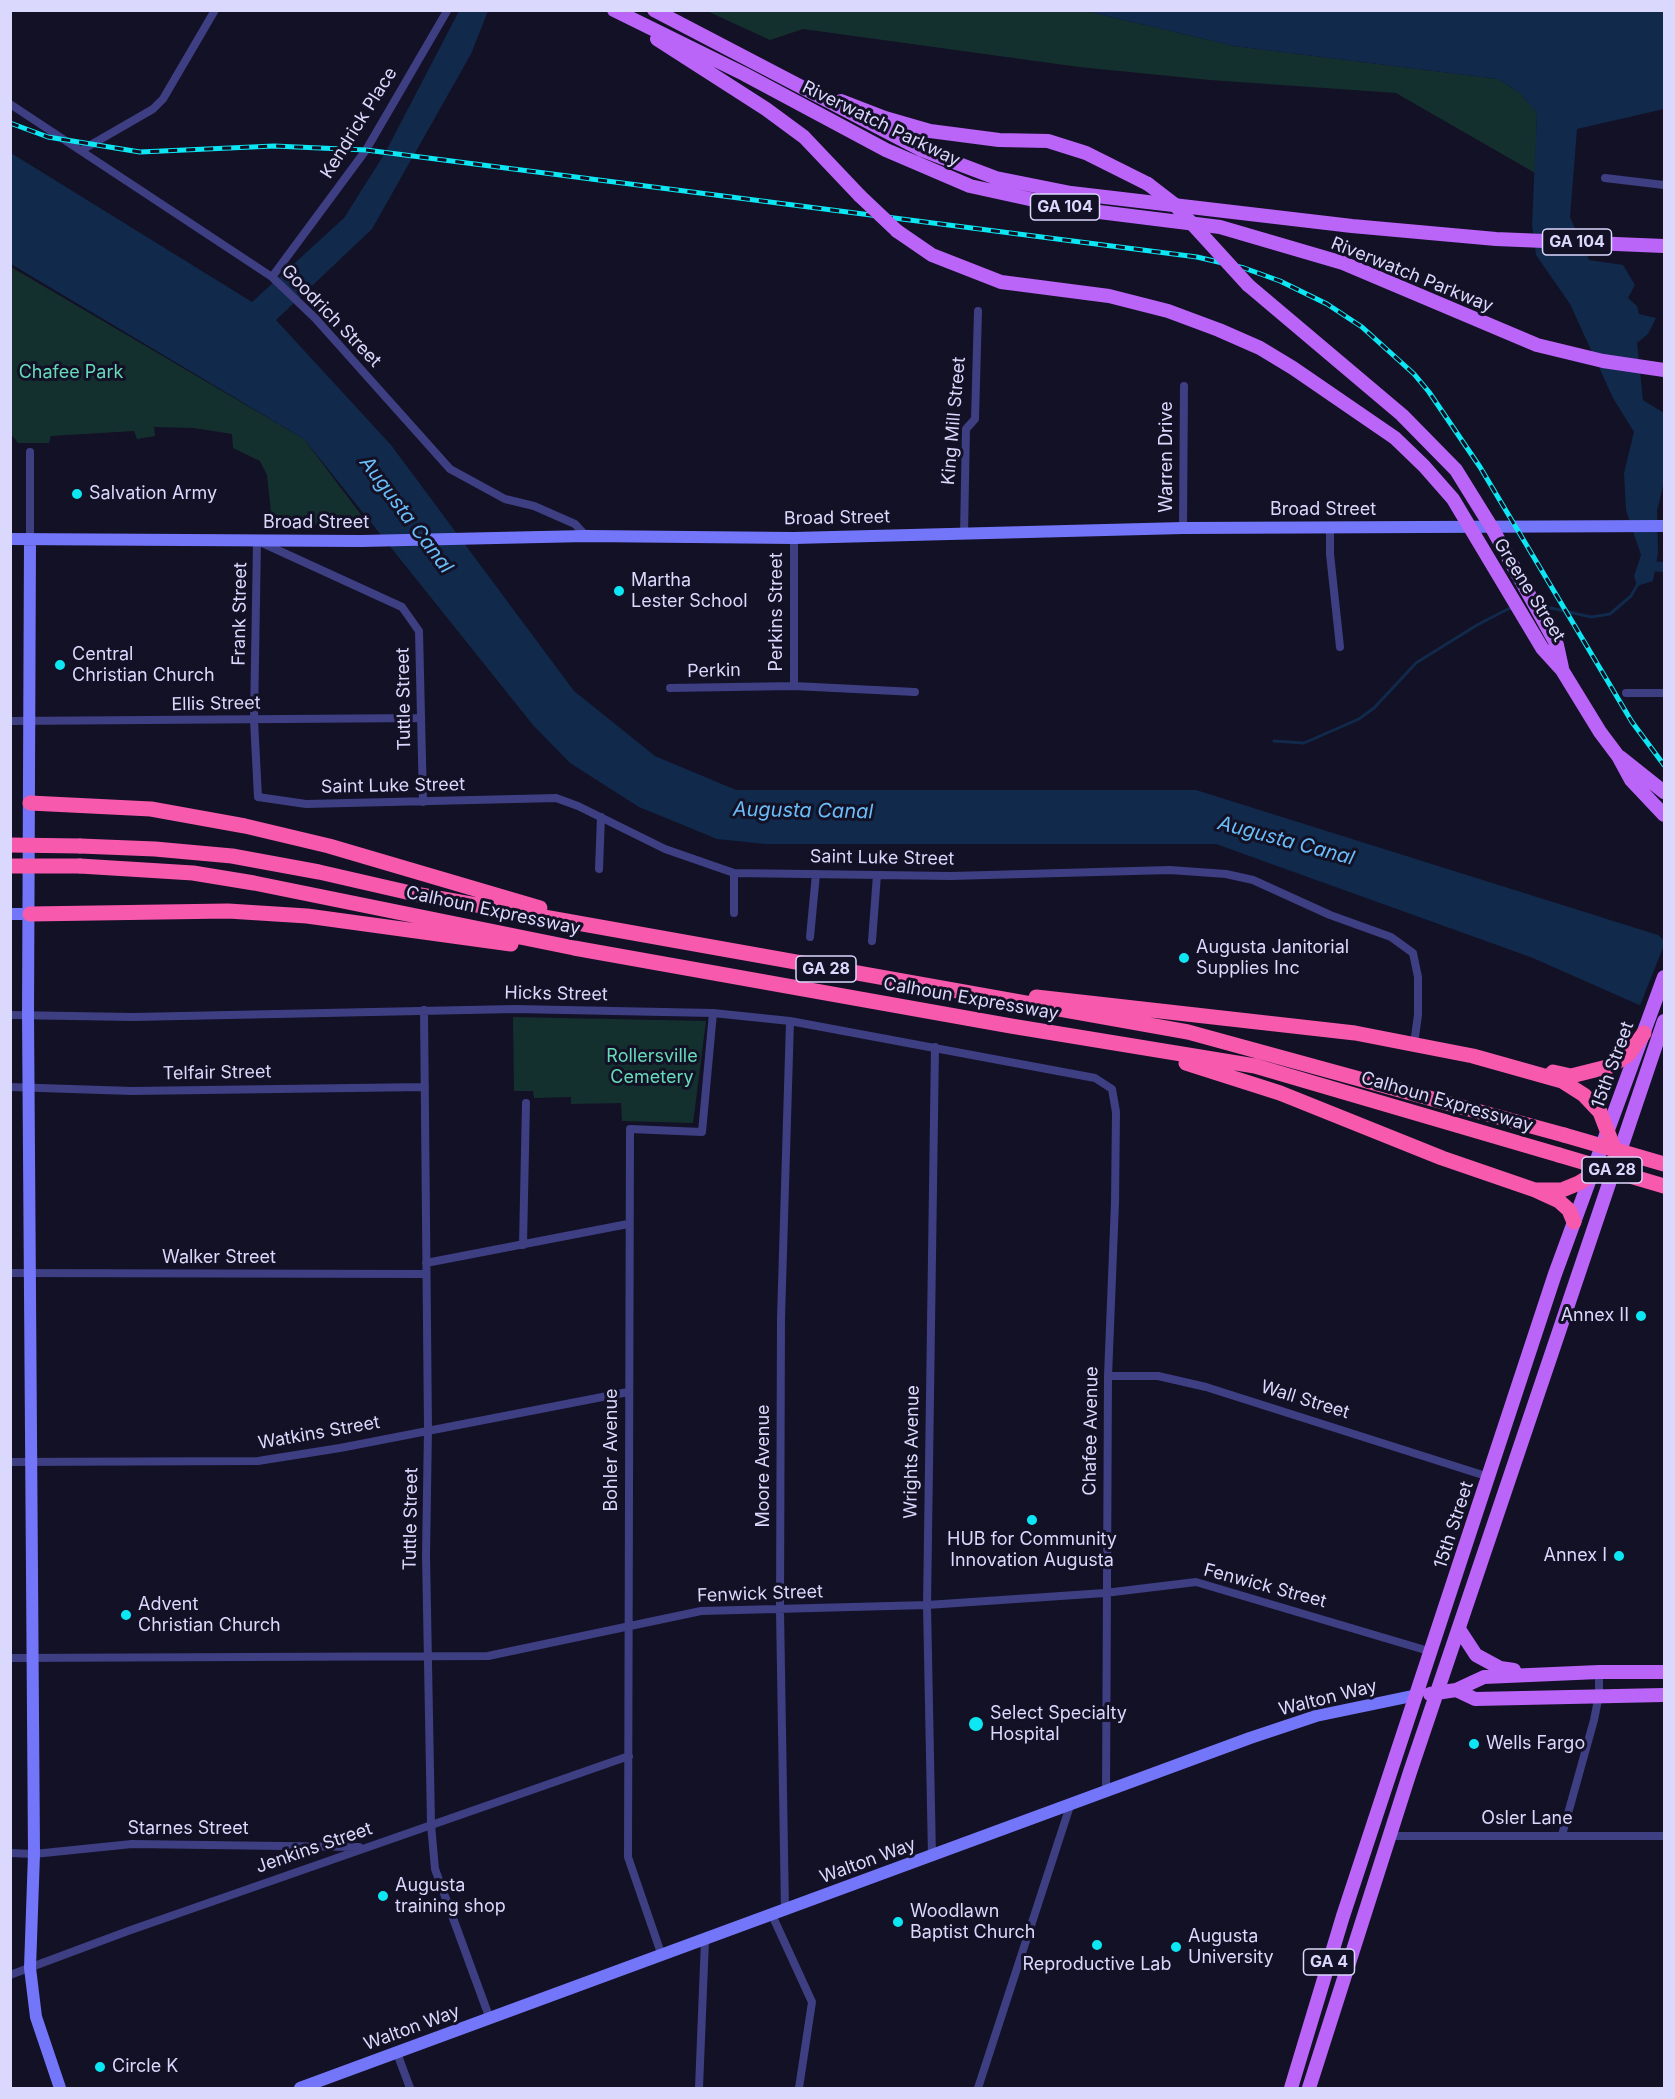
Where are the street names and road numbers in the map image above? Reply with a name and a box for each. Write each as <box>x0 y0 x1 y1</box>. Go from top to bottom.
street label: Kendrick Place <box>316 63 402 183</box>
street label: Riverwatch Parkway <box>799 76 963 172</box>
road number: GA 104 <box>1030 194 1100 220</box>
road number: GA 104 <box>1542 229 1612 255</box>
street label: Riverwatch Parkway <box>1328 233 1496 317</box>
street label: Goodrich Street <box>277 260 385 372</box>
street label: King Mill Street <box>938 356 970 486</box>
street label: Warren Drive <box>1156 401 1178 513</box>
street label: Broad Street <box>1270 499 1376 521</box>
street label: Broad Street <box>784 506 890 530</box>
street label: Broad Street <box>263 512 369 534</box>
street label: Greene Street <box>1489 534 1569 646</box>
street label: Perkins Street <box>766 552 788 672</box>
street label: Frank Street <box>228 562 252 666</box>
street label: Tuttle Street <box>392 647 416 751</box>
street label: Perkin <box>687 660 741 682</box>
street label: Ellis Street <box>171 692 261 716</box>
street label: Saint Luke Street <box>321 774 465 798</box>
street label: Saint Luke Street <box>810 846 954 870</box>
street label: Calhoun Expressway <box>404 882 582 940</box>
road number: GA 28 <box>796 956 856 982</box>
street label: Calhoun Expressway <box>882 973 1060 1025</box>
street label: Hicks Street <box>504 982 608 1006</box>
street label: 15th Street <box>1587 1019 1639 1111</box>
street label: Telfair Street <box>163 1061 271 1085</box>
street label: Calhoun Expressway <box>1359 1067 1535 1137</box>
road number: GA 28 <box>1582 1157 1642 1183</box>
street label: Walker Street <box>162 1247 276 1269</box>
street label: Chafee Avenue <box>1079 1366 1103 1496</box>
street label: Wall Street <box>1258 1376 1352 1424</box>
street label: Wrights Avenue <box>900 1385 924 1519</box>
street label: Bohler Avenue <box>601 1388 623 1512</box>
street label: Moore Avenue <box>753 1404 775 1528</box>
street label: Watkins Street <box>257 1412 381 1454</box>
street label: Tuttle Street <box>399 1467 423 1571</box>
street label: 15th Street <box>1430 1479 1478 1571</box>
street label: Fenwick Street <box>1201 1559 1329 1613</box>
street label: Fenwick Street <box>697 1581 823 1607</box>
street label: Walton Way <box>1277 1675 1379 1721</box>
street label: Osler Lane <box>1481 1808 1573 1830</box>
street label: Starnes Street <box>127 1818 249 1840</box>
street label: Jenkins Street <box>253 1818 375 1878</box>
street label: Walton Way <box>817 1834 919 1888</box>
road number: GA 4 <box>1304 1949 1354 1975</box>
street label: Walton Way <box>361 2001 463 2055</box>

